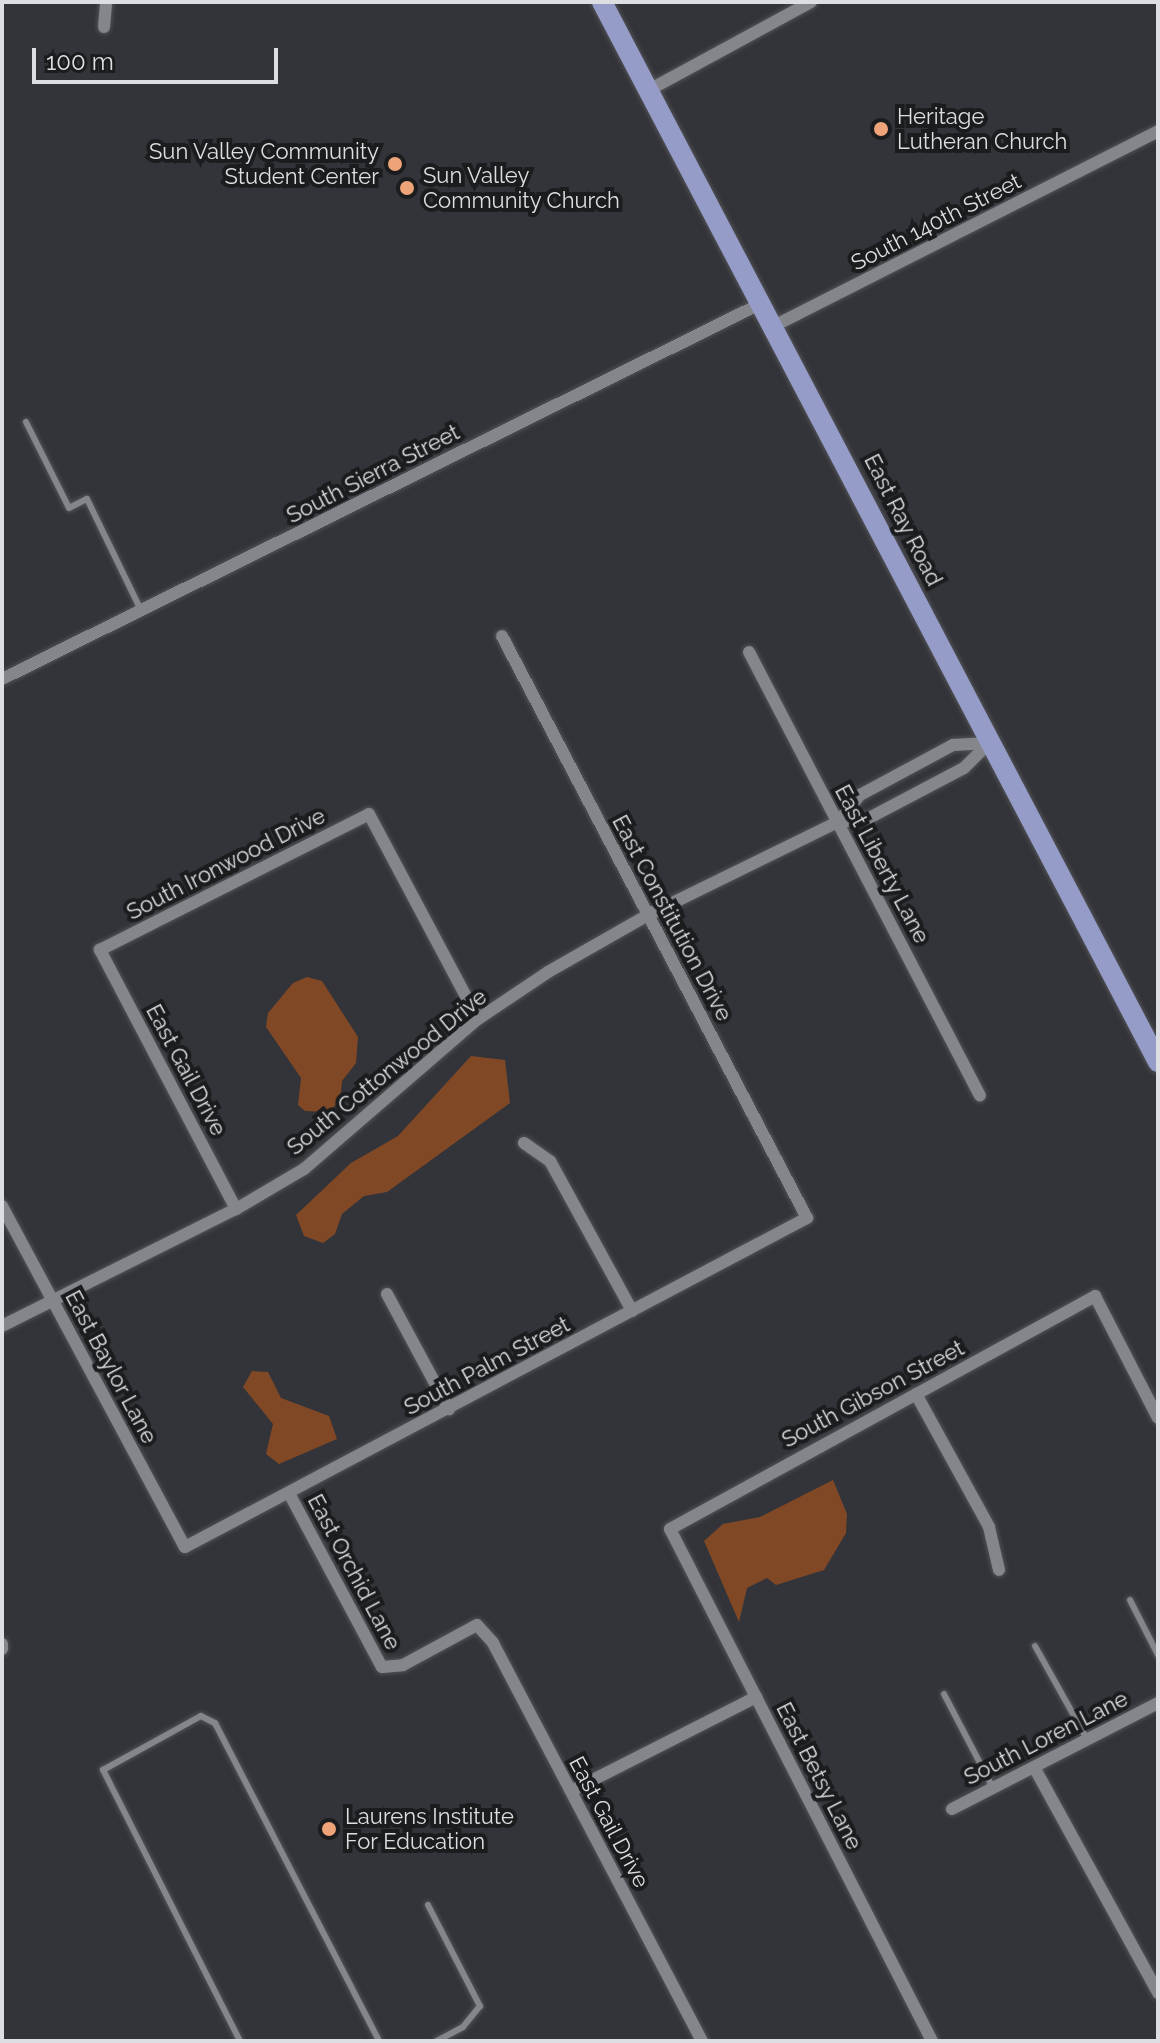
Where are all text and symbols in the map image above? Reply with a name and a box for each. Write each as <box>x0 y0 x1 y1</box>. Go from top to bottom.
scale bar <box>36 32 282 82</box>
text: 100 m <box>46 47 114 76</box>
place label: Heritage Lutheran Church <box>897 103 1067 154</box>
marker: Heritage Lutheran Church <box>872 120 890 138</box>
place label: Sun Valley Community Student Center <box>148 138 379 190</box>
marker: Sun Valley Community Student Center <box>386 155 404 173</box>
place label: Sun Valley Community Church <box>423 162 620 214</box>
street label: South 140th Street <box>847 168 1025 276</box>
marker: Sun Valley Community Church <box>398 179 416 197</box>
street label: South Sierra Street <box>282 419 464 529</box>
street label: East Ray Road <box>858 449 948 591</box>
street label: East Liberty Lane <box>829 780 935 948</box>
street label: South Ironwood Drive <box>122 802 330 926</box>
street label: East Constitution Drive <box>607 811 737 1025</box>
street label: South Cottonwood Drive <box>282 983 492 1161</box>
street label: East Gail Drive <box>140 1000 232 1140</box>
street label: East Baylor Lane <box>59 1286 163 1448</box>
street label: South Palm Street <box>400 1311 574 1421</box>
street label: South Gibson Street <box>777 1335 969 1453</box>
street label: East Orchid Lane <box>302 1490 406 1654</box>
street label: South Loren Lane <box>960 1685 1132 1791</box>
street label: East Betsy Lane <box>770 1698 868 1854</box>
street label: East Gail Drive <box>563 1752 655 1892</box>
place label: Laurens Institute For Education <box>345 1803 514 1854</box>
marker: Laurens Institute For Education <box>320 1820 338 1838</box>

